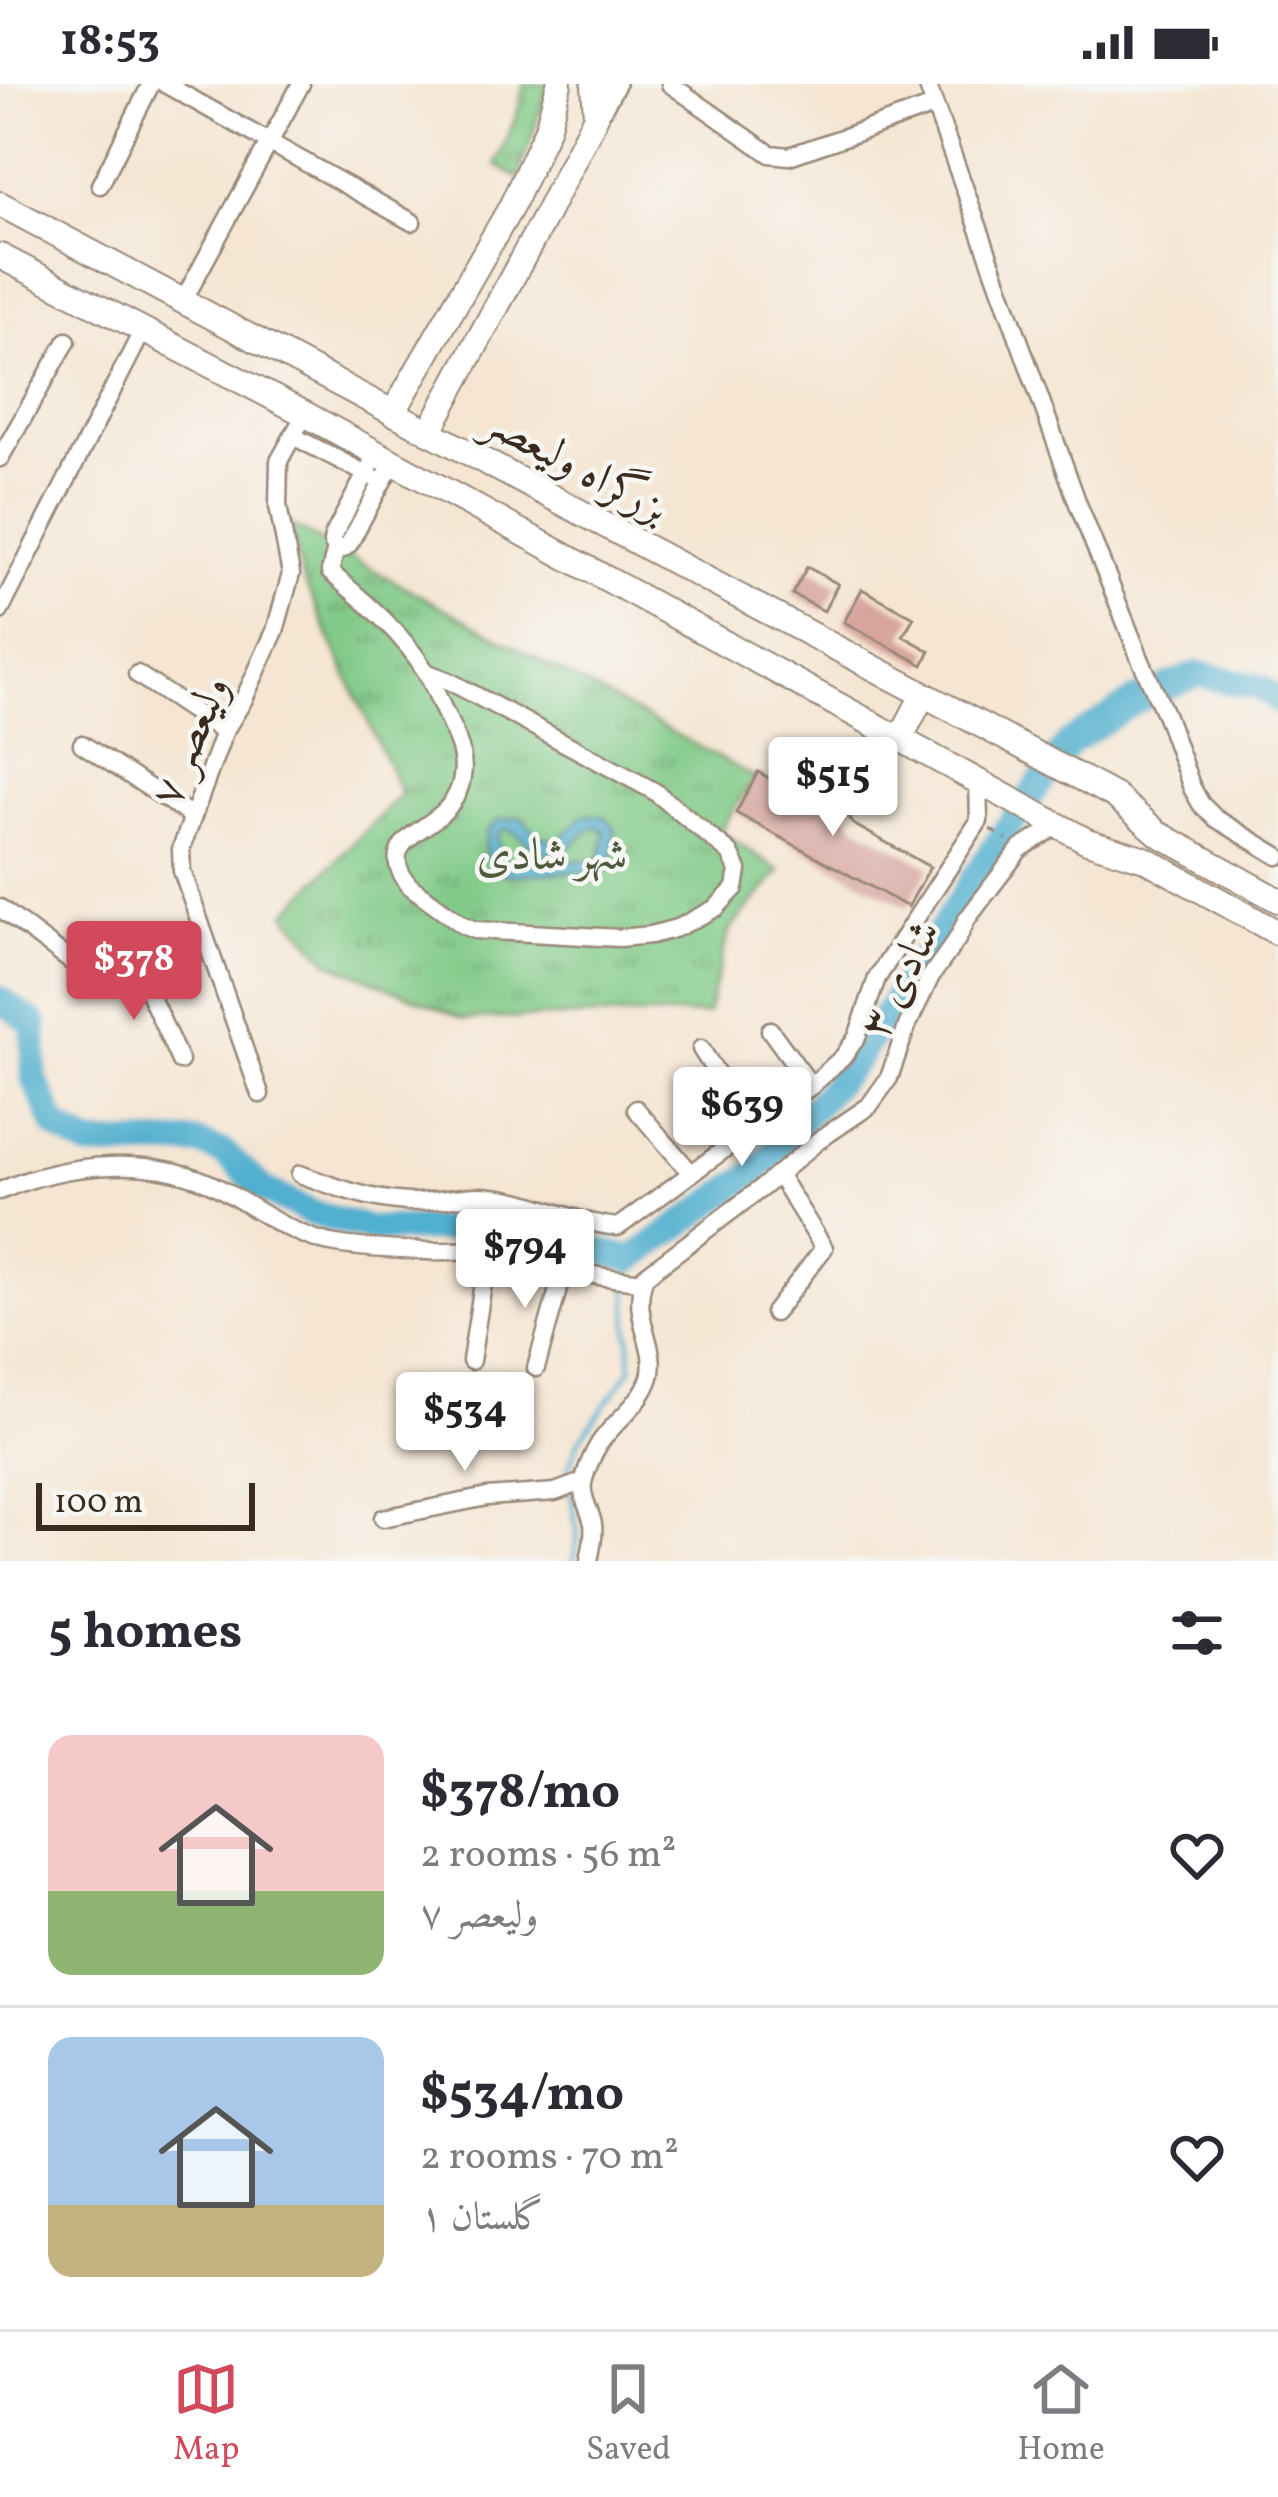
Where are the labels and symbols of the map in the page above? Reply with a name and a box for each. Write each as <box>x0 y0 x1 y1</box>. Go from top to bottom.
street label: بزرگراه ولیعصر <box>468 389 679 542</box>
street label: ولیعصر ۷ <box>136 667 248 817</box>
pin: $515 <box>762 737 904 839</box>
park label: شهر شادی <box>476 826 628 889</box>
street label: شادی ۳ <box>845 910 959 1050</box>
pin: $378 <box>63 921 205 1023</box>
pin: $639 <box>671 1067 813 1169</box>
pin: $794 <box>454 1209 596 1311</box>
pin: $534 <box>394 1372 536 1474</box>
scale bar <box>36 1477 255 1530</box>

